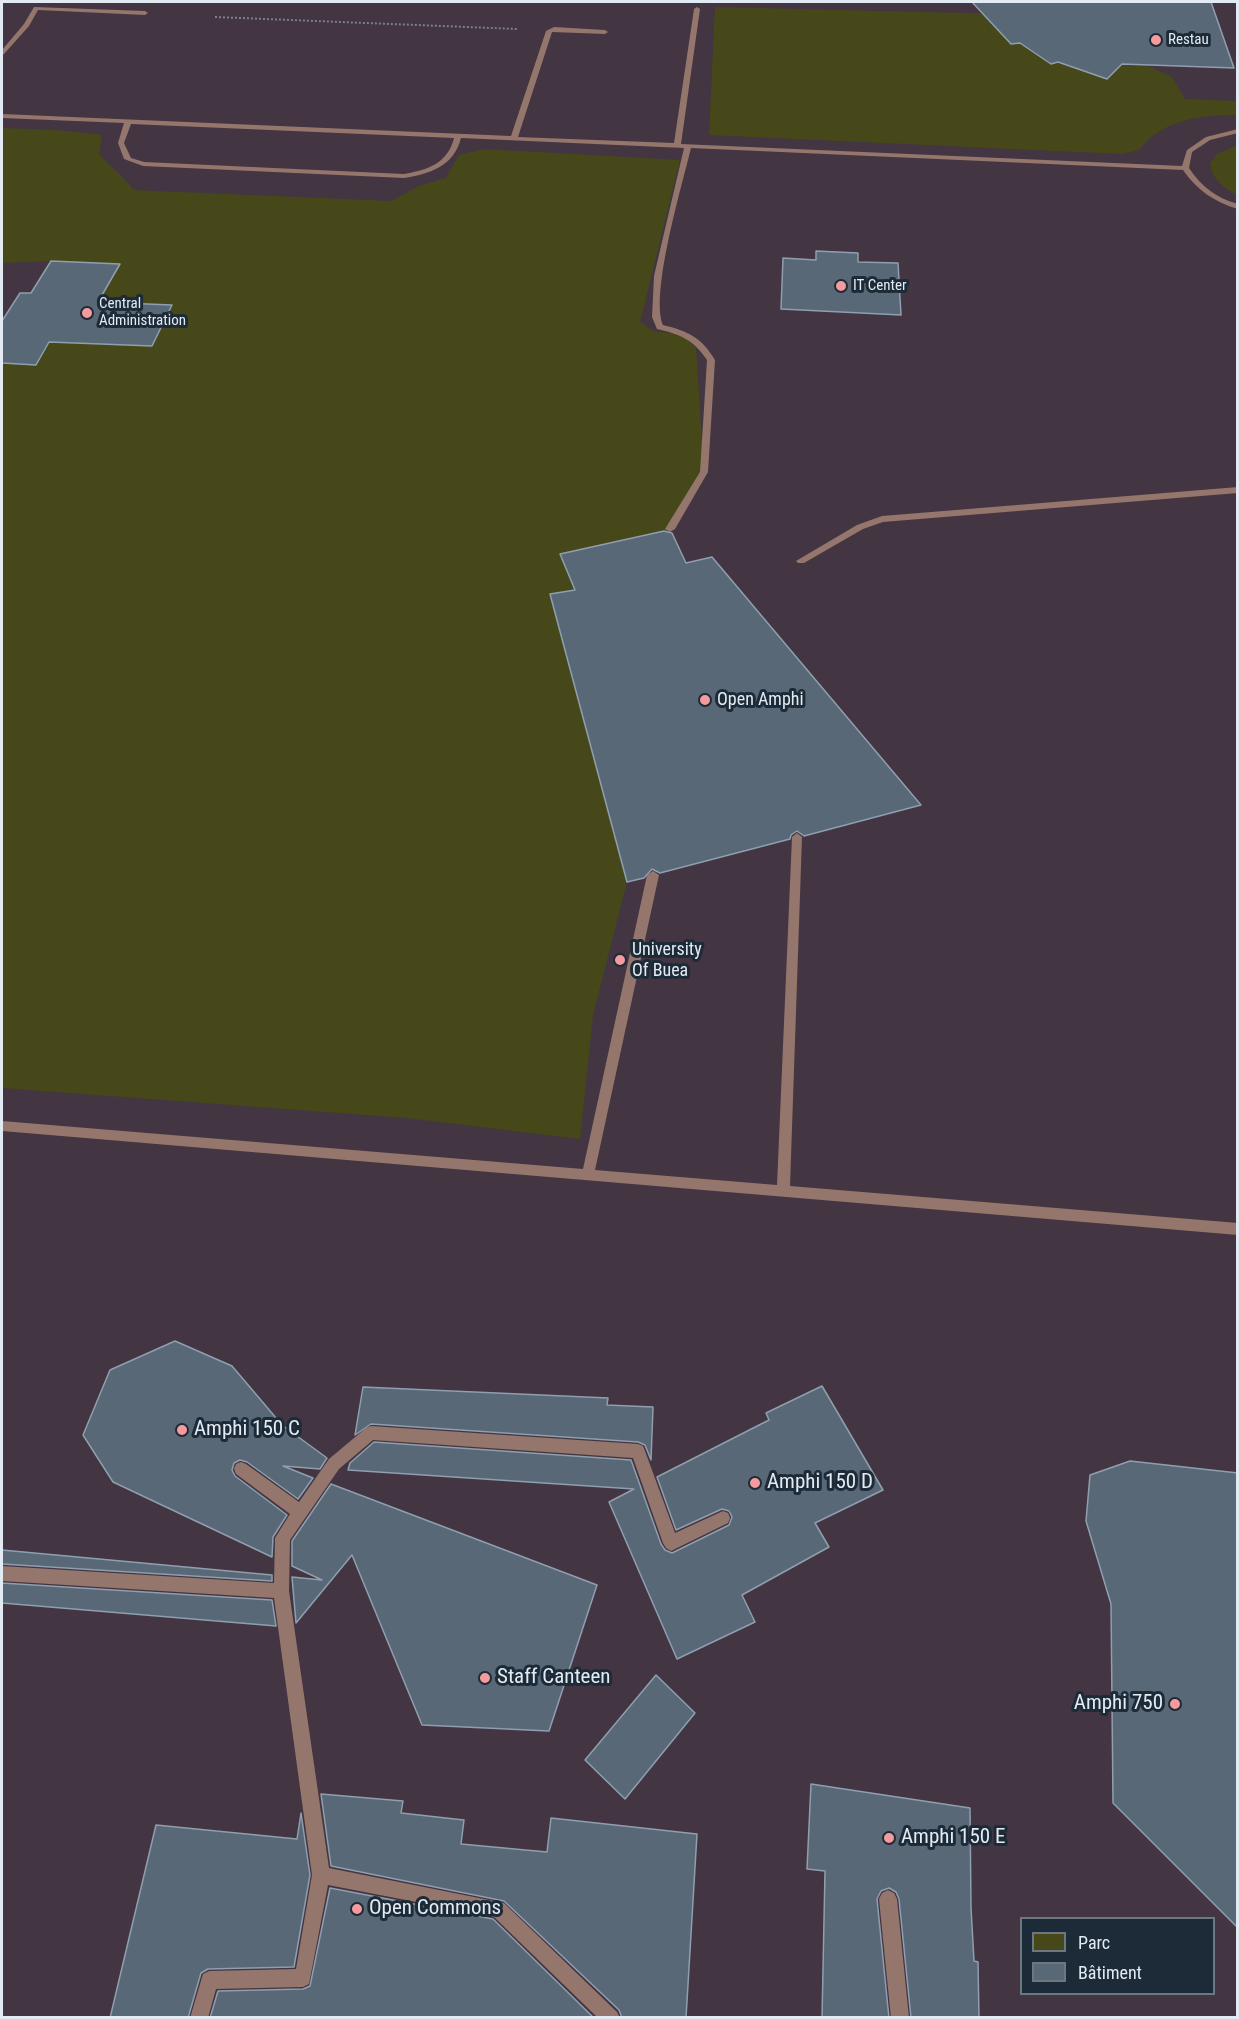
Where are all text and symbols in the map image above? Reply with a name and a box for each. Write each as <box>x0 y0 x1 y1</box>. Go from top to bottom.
place label: Restau <box>1168 31 1209 49</box>
marker: Restau <box>1149 33 1163 47</box>
place label: IT Center <box>853 277 907 295</box>
marker: IT Center <box>834 279 848 293</box>
place label: Central Administration <box>99 295 186 330</box>
marker: Central Administration <box>80 306 94 320</box>
place label: Open Amphi <box>717 689 804 711</box>
marker: Open Amphi <box>698 693 712 707</box>
place label: University Of Buea <box>632 939 702 982</box>
marker: University Of Buea <box>613 953 627 967</box>
place label: Amphi 150 C <box>194 1417 300 1443</box>
marker: Amphi 150 C <box>175 1423 189 1437</box>
place label: Amphi 150 D <box>767 1470 873 1496</box>
marker: Amphi 150 D <box>748 1476 762 1490</box>
place label: Staff Canteen <box>497 1665 610 1691</box>
marker: Staff Canteen <box>478 1671 492 1685</box>
place label: Amphi 750 <box>1074 1691 1163 1717</box>
marker: Amphi 750 <box>1168 1697 1182 1711</box>
place label: Amphi 150 E <box>901 1825 1005 1851</box>
marker: Amphi 150 E <box>882 1831 896 1845</box>
place label: Open Commons <box>369 1896 501 1922</box>
marker: Open Commons <box>350 1902 364 1916</box>
legend <box>1020 1917 1215 1995</box>
text: Parc <box>1078 1932 1110 1953</box>
text: Bâtiment <box>1078 1962 1142 1983</box>

